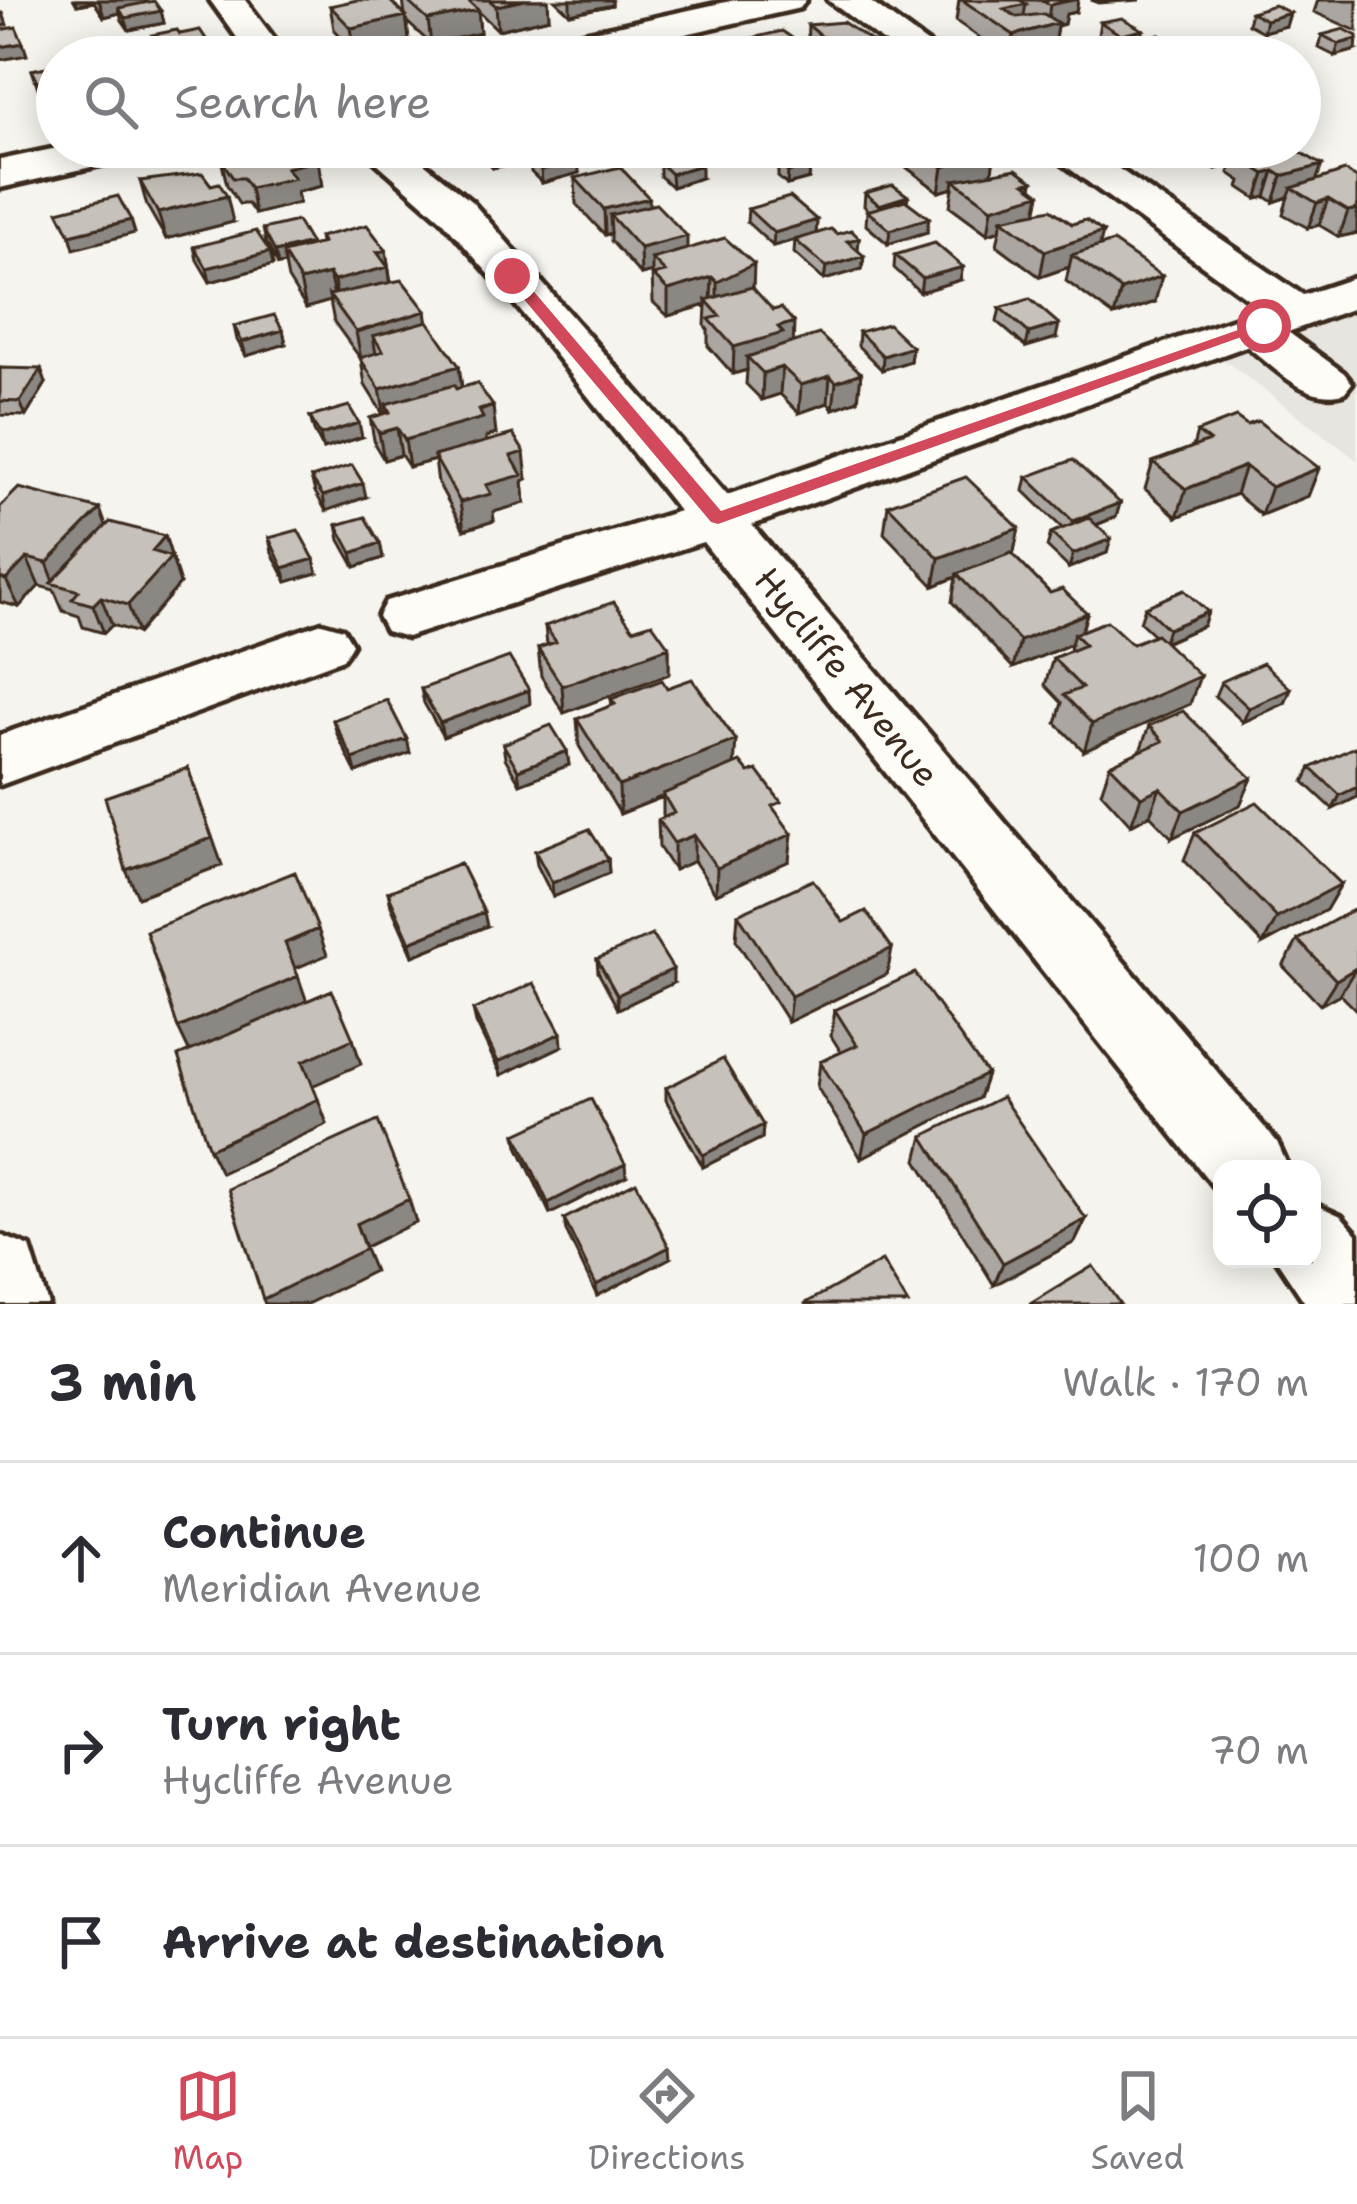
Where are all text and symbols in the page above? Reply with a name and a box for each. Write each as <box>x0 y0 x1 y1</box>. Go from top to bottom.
search box <box>36 36 1321 168</box>
icon: search <box>78 69 144 135</box>
text: Search here <box>174 72 431 132</box>
route end <box>485 249 539 303</box>
route start <box>1237 299 1291 353</box>
street label: Hycliffe Avenue <box>743 557 951 797</box>
map controls <box>1213 1160 1321 1268</box>
button: locate <box>1213 1160 1321 1268</box>
text: 3 min <box>48 1348 197 1416</box>
text: Walk · 170 m <box>1062 1356 1309 1408</box>
text: Continue <box>162 1502 366 1562</box>
icon: ahead <box>48 1525 114 1591</box>
text: 100 m <box>1193 1532 1309 1584</box>
text: Meridian Avenue <box>162 1562 482 1614</box>
text: Turn right <box>162 1694 401 1754</box>
icon: right <box>48 1717 114 1783</box>
text: 70 m <box>1208 1724 1309 1776</box>
text: Hycliffe Avenue <box>162 1754 454 1806</box>
icon: arrive <box>48 1909 114 1975</box>
text: Arrive at destination <box>162 1912 665 1972</box>
tab: Map <box>173 2063 243 2180</box>
tab: Directions <box>588 2063 746 2180</box>
tab: Saved <box>1091 2063 1184 2180</box>

